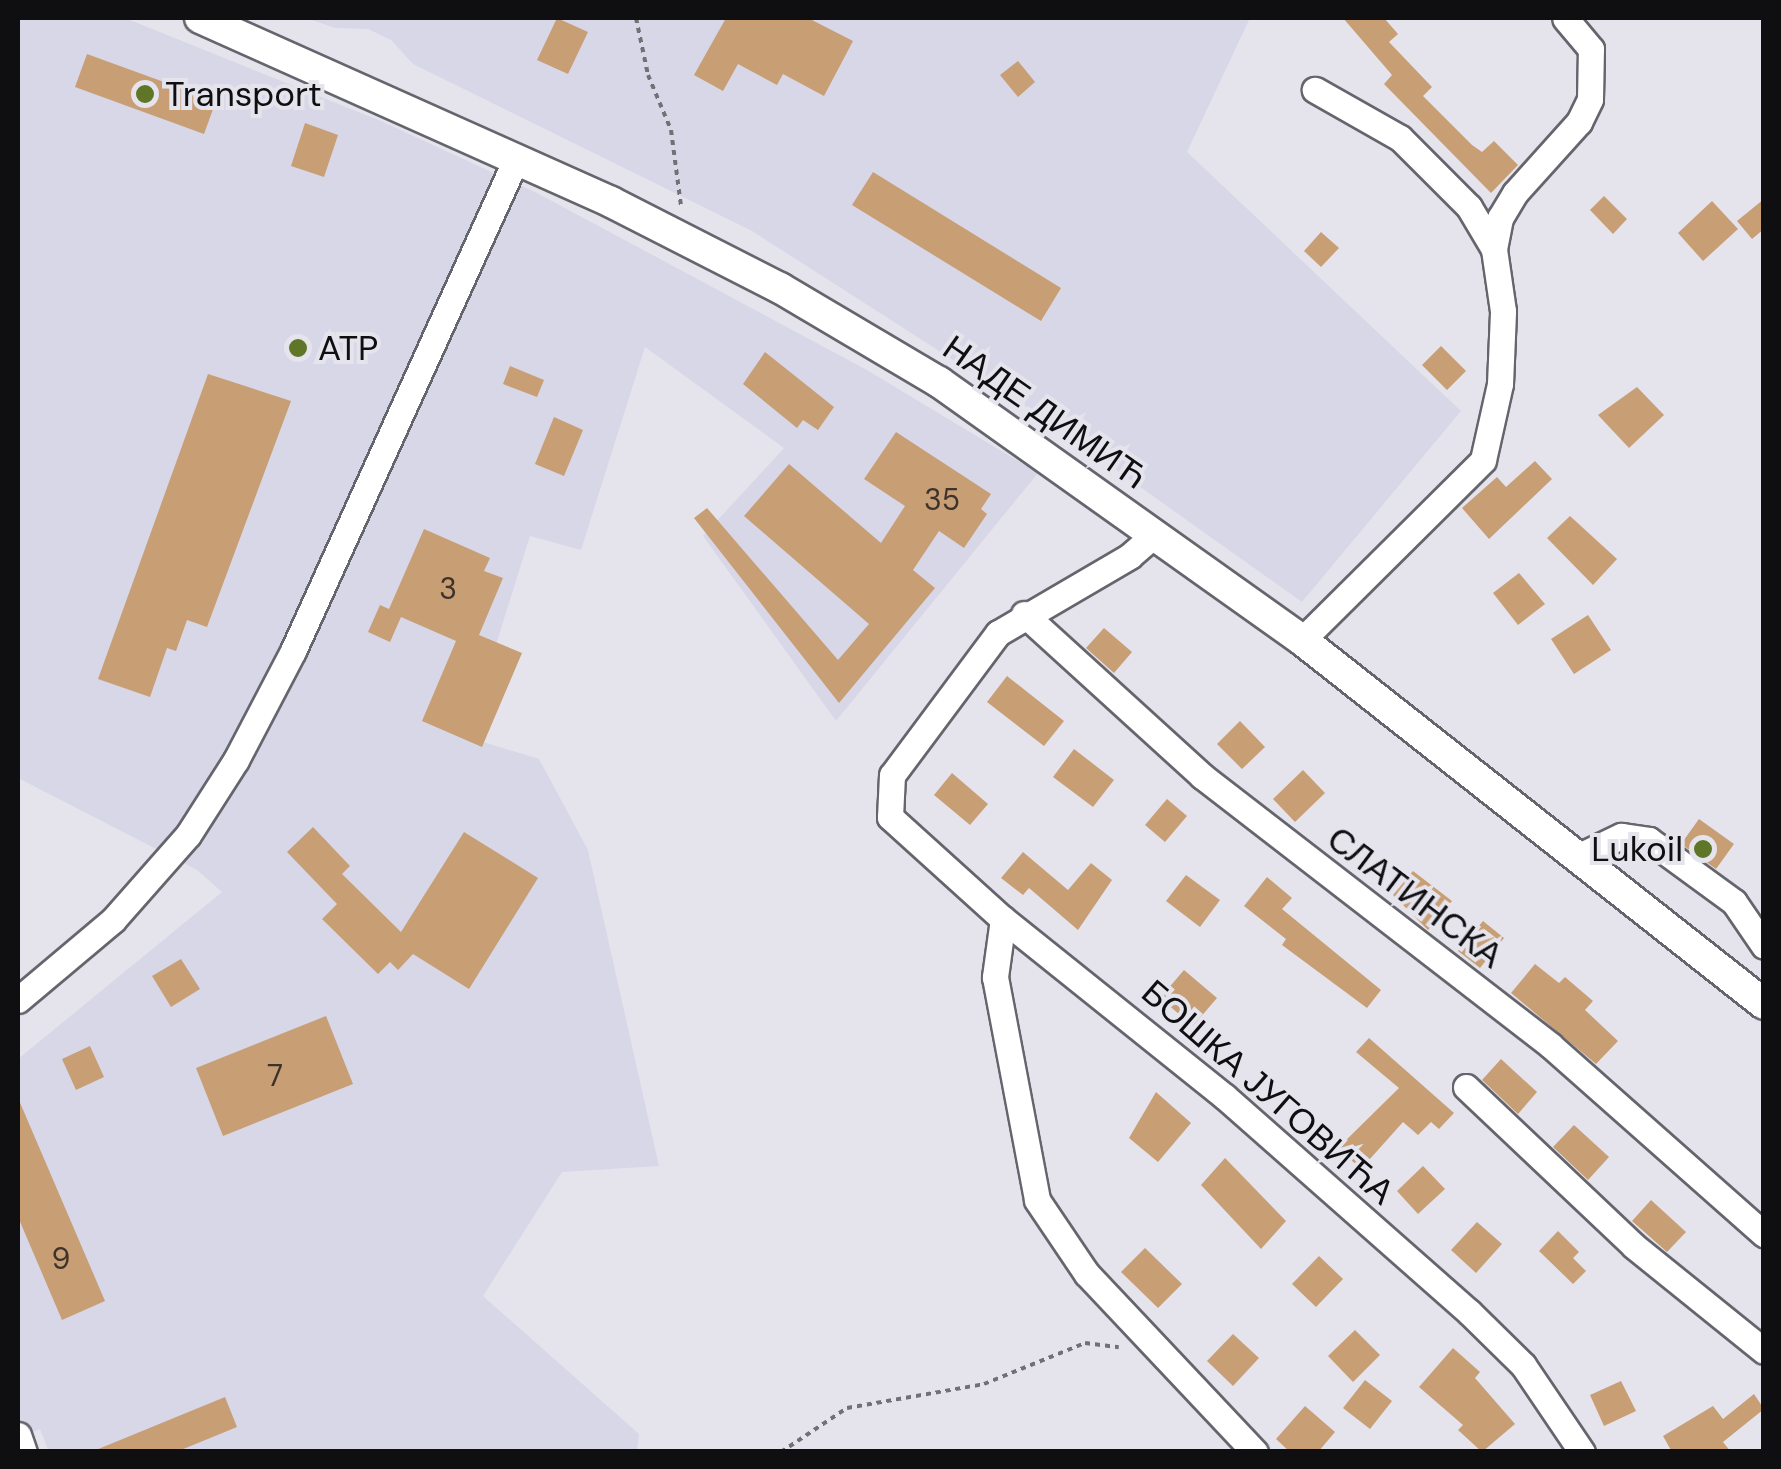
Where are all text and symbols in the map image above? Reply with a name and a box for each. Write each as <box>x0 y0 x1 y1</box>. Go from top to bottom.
place label: Transport <box>165 73 322 115</box>
marker: Transport <box>134 83 156 105</box>
street label: НАДЕ ДИМИЋ <box>935 326 1155 498</box>
place label: ATP <box>318 327 378 369</box>
marker: ATP <box>287 337 309 359</box>
house number: 35 <box>924 482 960 518</box>
house number: 3 <box>439 571 457 607</box>
street label: СЛАТИНСКА <box>1319 817 1511 977</box>
place label: Lukoil <box>1591 828 1683 870</box>
marker: Lukoil <box>1692 838 1714 860</box>
street label: БОШКА ЈУГОВИЋА <box>1133 971 1403 1213</box>
house number: 7 <box>267 1058 283 1094</box>
house number: 9 <box>52 1241 70 1277</box>

